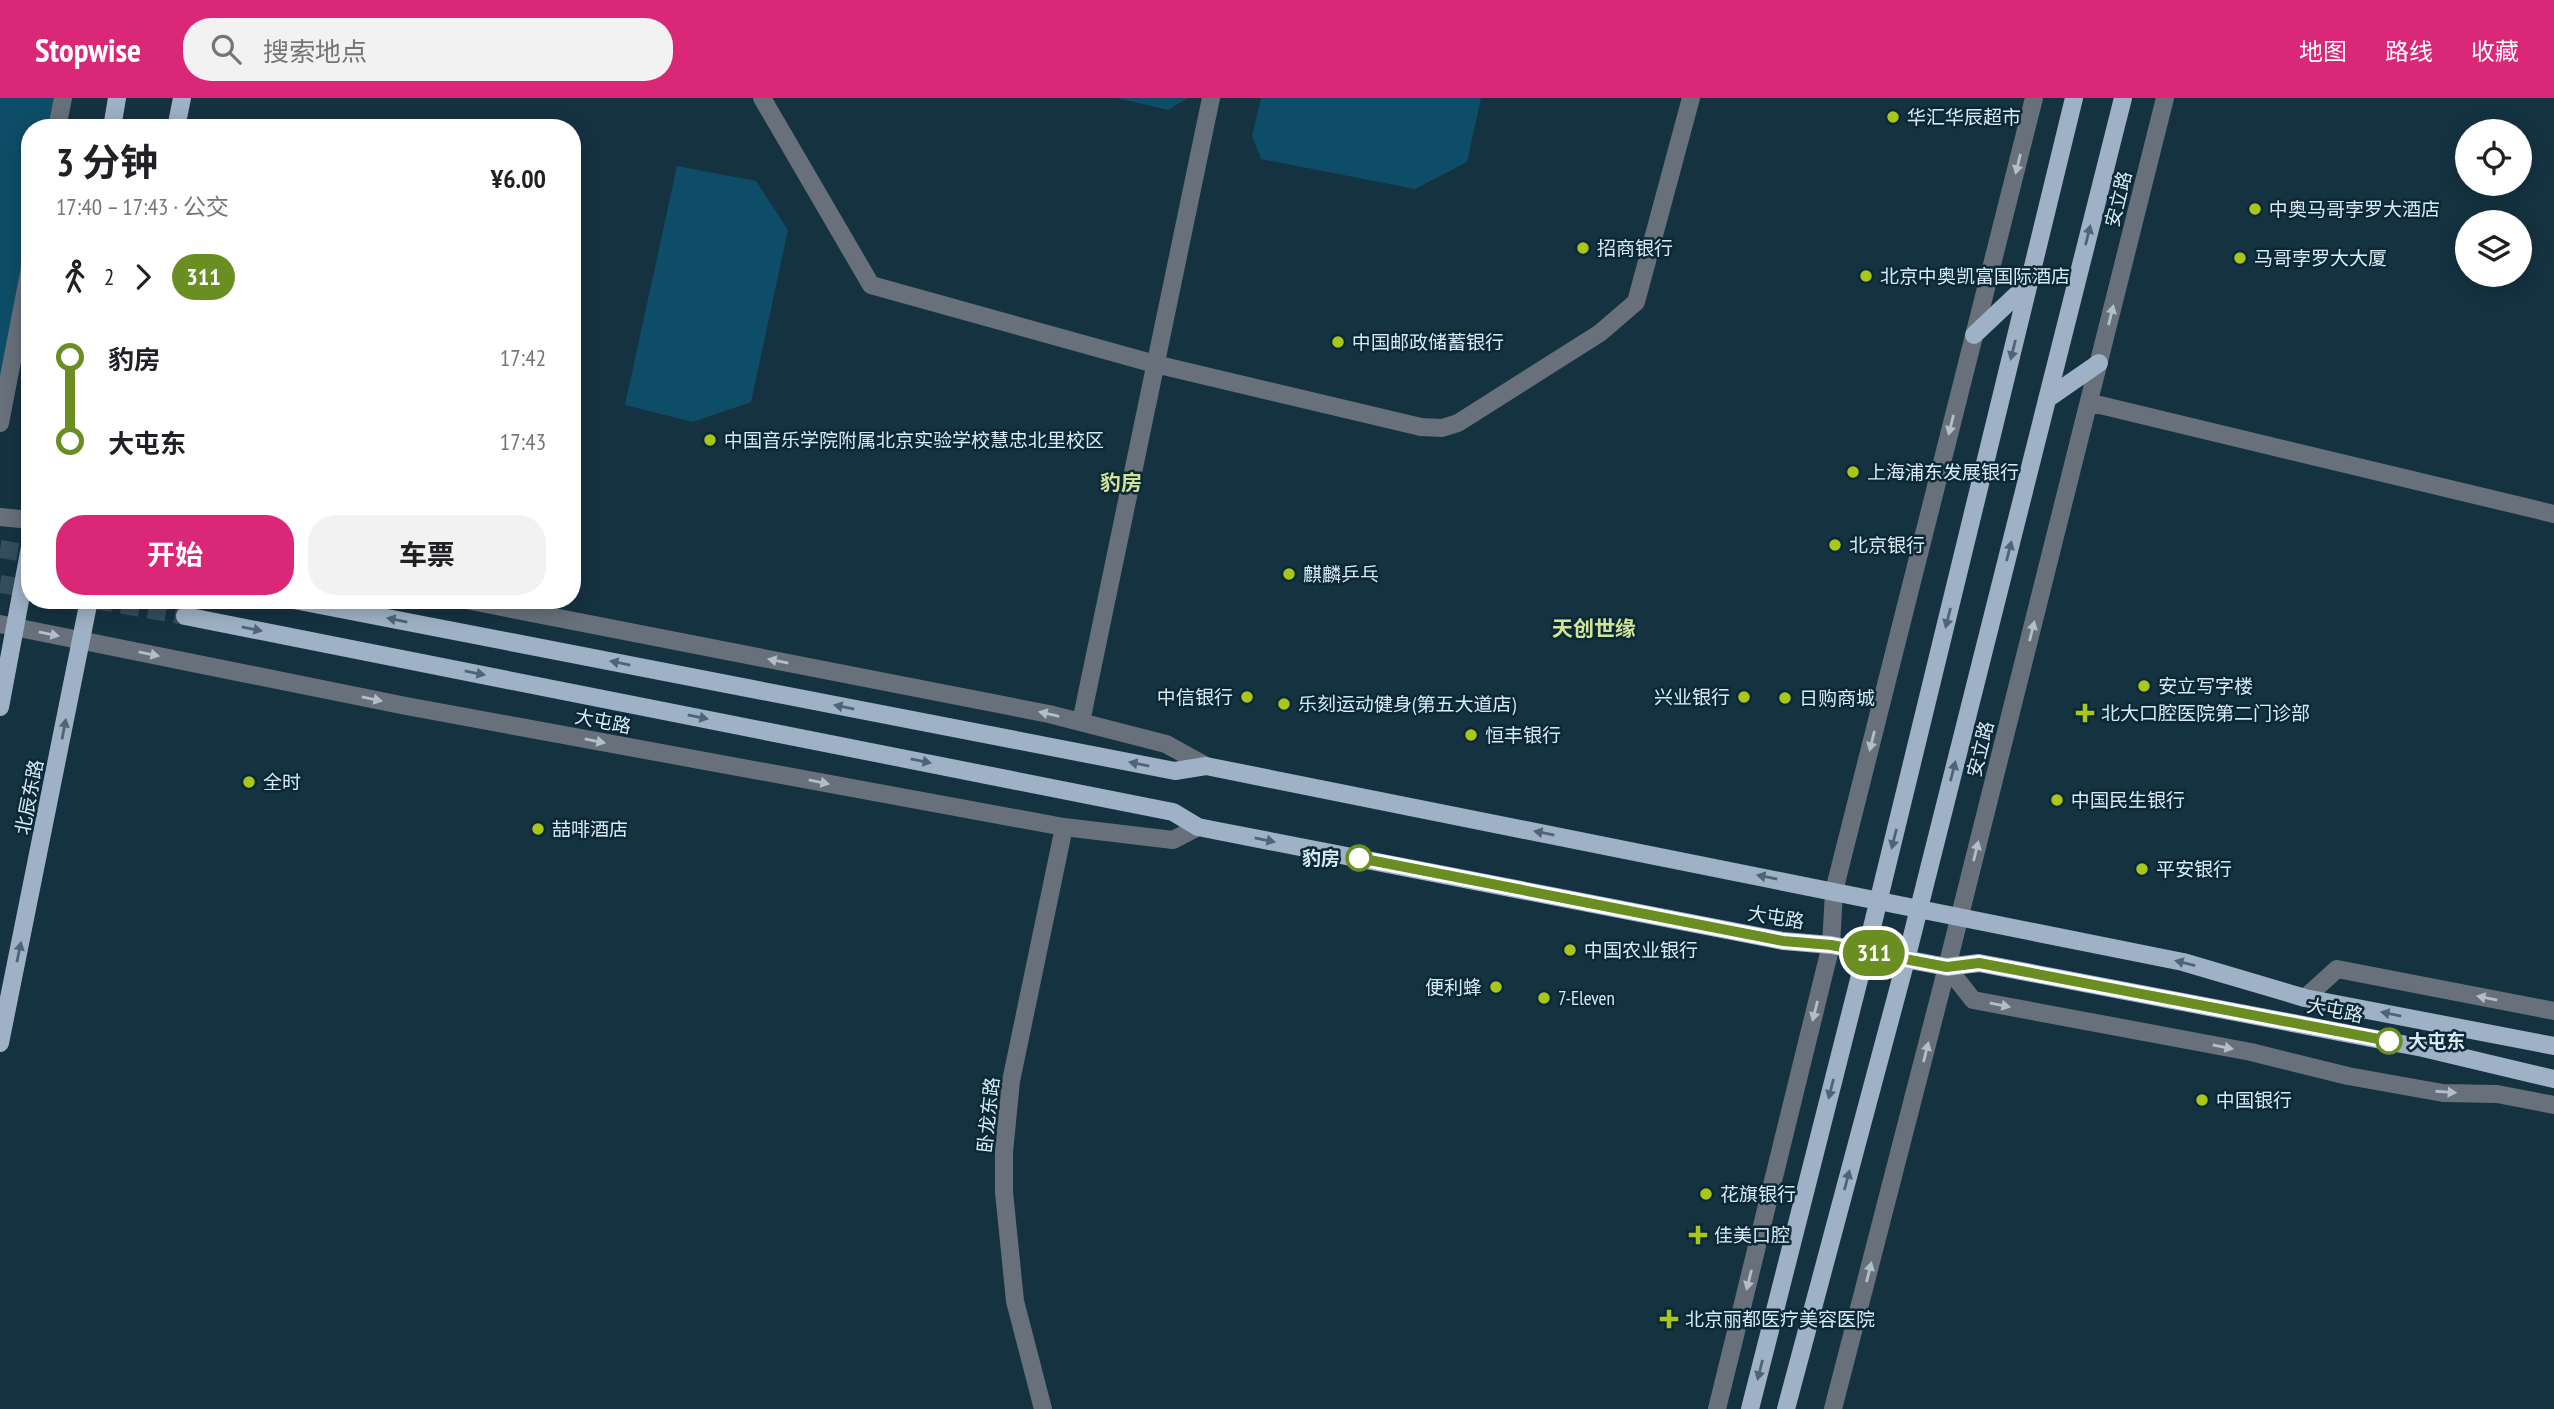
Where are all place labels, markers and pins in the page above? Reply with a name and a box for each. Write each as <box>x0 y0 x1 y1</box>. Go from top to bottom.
place label: 华汇华辰超市 <box>1907 105 2021 129</box>
marker: 华汇华辰超市 <box>1885 109 1901 125</box>
place label: 中奥马哥孛罗大酒店 <box>2269 197 2440 221</box>
marker: 中奥马哥孛罗大酒店 <box>2247 201 2263 217</box>
place label: 招商银行 <box>1597 236 1673 260</box>
marker: 招商银行 <box>1575 240 1591 256</box>
place label: 马哥孛罗大大厦 <box>2254 246 2387 270</box>
marker: 马哥孛罗大大厦 <box>2232 250 2248 266</box>
place label: 北京中奥凯富国际酒店 <box>1880 264 2070 288</box>
marker: 北京中奥凯富国际酒店 <box>1858 268 1874 284</box>
place label: 中国邮政储蓄银行 <box>1352 330 1504 354</box>
marker: 中国邮政储蓄银行 <box>1330 334 1346 350</box>
place label: 中国音乐学院附属北京实验学校慧忠北里校区 <box>724 428 1104 452</box>
marker: 中国音乐学院附属北京实验学校慧忠北里校区 <box>702 432 718 448</box>
place label: 上海浦东发展银行 <box>1867 460 2019 484</box>
marker: 上海浦东发展银行 <box>1845 464 1861 480</box>
place label: 北京银行 <box>1849 533 1925 557</box>
marker: 北京银行 <box>1827 537 1843 553</box>
place label: 麒麟乒乓 <box>1303 562 1379 586</box>
marker: 麒麟乒乓 <box>1281 566 1297 582</box>
place label: 安立写字楼 <box>2158 674 2253 698</box>
marker: 安立写字楼 <box>2136 678 2152 694</box>
place label: 中信银行 <box>1157 685 1233 709</box>
place label: 兴业银行 <box>1654 685 1730 709</box>
place label: 日购商城 <box>1799 686 1875 710</box>
marker: 中信银行 <box>1239 689 1255 705</box>
marker: 兴业银行 <box>1736 689 1752 705</box>
marker: 日购商城 <box>1777 690 1793 706</box>
place label: 乐刻运动健身(第五大道店) <box>1298 692 1516 716</box>
marker: 乐刻运动健身(第五大道店) <box>1276 696 1292 712</box>
place label: 北大口腔医院第二门诊部 <box>2101 701 2310 725</box>
marker: 北大口腔医院第二门诊部 <box>2075 703 2095 723</box>
place label: 恒丰银行 <box>1485 723 1561 747</box>
marker: 恒丰银行 <box>1463 727 1479 743</box>
place label: 全时 <box>263 770 301 794</box>
marker: 全时 <box>241 774 257 790</box>
place label: 中国民生银行 <box>2071 788 2185 812</box>
marker: 中国民生银行 <box>2049 792 2065 808</box>
place label: 喆啡酒店 <box>552 817 628 841</box>
marker: 喆啡酒店 <box>530 821 546 837</box>
marker: 豹房 <box>1346 845 1372 871</box>
place label: 豹房 <box>1302 846 1340 870</box>
place label: 平安银行 <box>2156 857 2232 881</box>
marker: 平安银行 <box>2134 861 2150 877</box>
place label: 中国农业银行 <box>1584 938 1698 962</box>
marker: 中国农业银行 <box>1562 942 1578 958</box>
place label: 便利蜂 <box>1425 975 1482 999</box>
marker: 便利蜂 <box>1488 979 1504 995</box>
place label: 7-Eleven <box>1558 986 1615 1010</box>
marker: 7-Eleven <box>1536 990 1552 1006</box>
marker: 大屯东 <box>2376 1028 2402 1054</box>
place label: 大屯东 <box>2408 1029 2465 1053</box>
place label: 中国银行 <box>2216 1088 2292 1112</box>
marker: 中国银行 <box>2194 1092 2210 1108</box>
place label: 花旗银行 <box>1720 1182 1796 1206</box>
marker: 花旗银行 <box>1698 1186 1714 1202</box>
place label: 佳美口腔 <box>1714 1223 1790 1247</box>
marker: 佳美口腔 <box>1688 1225 1708 1245</box>
place label: 北京丽都医疗美容医院 <box>1685 1307 1875 1331</box>
marker: 北京丽都医疗美容医院 <box>1659 1309 1679 1329</box>

